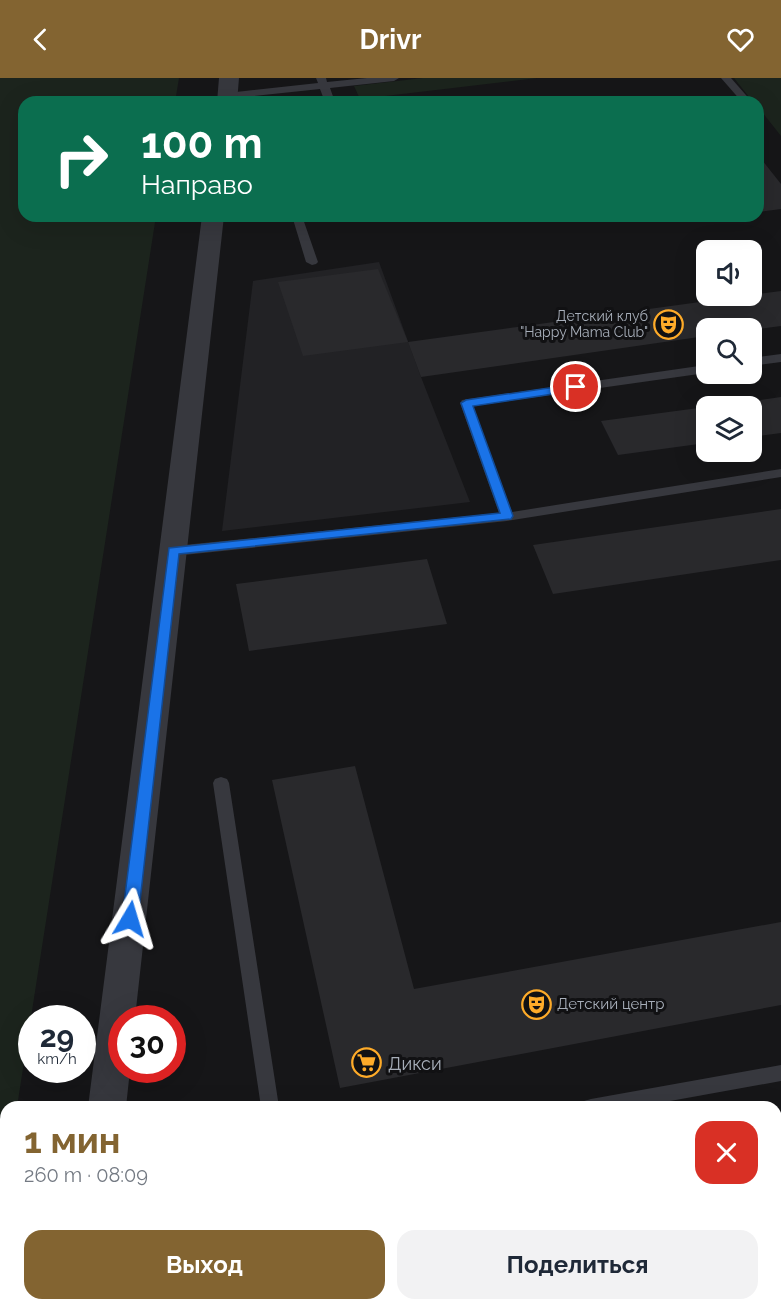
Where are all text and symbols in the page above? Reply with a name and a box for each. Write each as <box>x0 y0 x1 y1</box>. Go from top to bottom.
icon: back <box>24 23 57 56</box>
icon: heart <box>724 23 757 56</box>
text: Drivr <box>360 24 421 55</box>
text: 100 m <box>141 119 263 168</box>
icon: right <box>42 120 120 198</box>
text: Направо <box>141 169 253 200</box>
map controls <box>696 240 762 462</box>
button: sound <box>696 240 762 306</box>
place label: Детский клуб "Happy Mama Club" <box>520 308 648 340</box>
theatre icon: Детский клуб "Happy Mama Club" <box>653 308 685 340</box>
button: search <box>696 318 762 384</box>
pin <box>550 361 601 412</box>
icon: arrive <box>559 370 592 403</box>
button: layers <box>696 396 762 462</box>
position arrow <box>98 887 162 951</box>
theatre icon: Детский центр <box>520 988 552 1020</box>
place label: Детский центр <box>557 995 665 1013</box>
speed limit sign: 30 <box>108 1005 186 1083</box>
text: 29 <box>40 1019 74 1054</box>
supermarket icon: Дикси <box>351 1047 383 1079</box>
text: km/h <box>37 1050 77 1068</box>
place label: Дикси <box>388 1053 442 1074</box>
text: 1 мин <box>24 1119 120 1161</box>
button: close <box>695 1121 758 1184</box>
text: 260 m · 08:09 <box>24 1163 148 1187</box>
button: Выход <box>24 1230 385 1299</box>
button: Поделиться <box>397 1230 758 1299</box>

